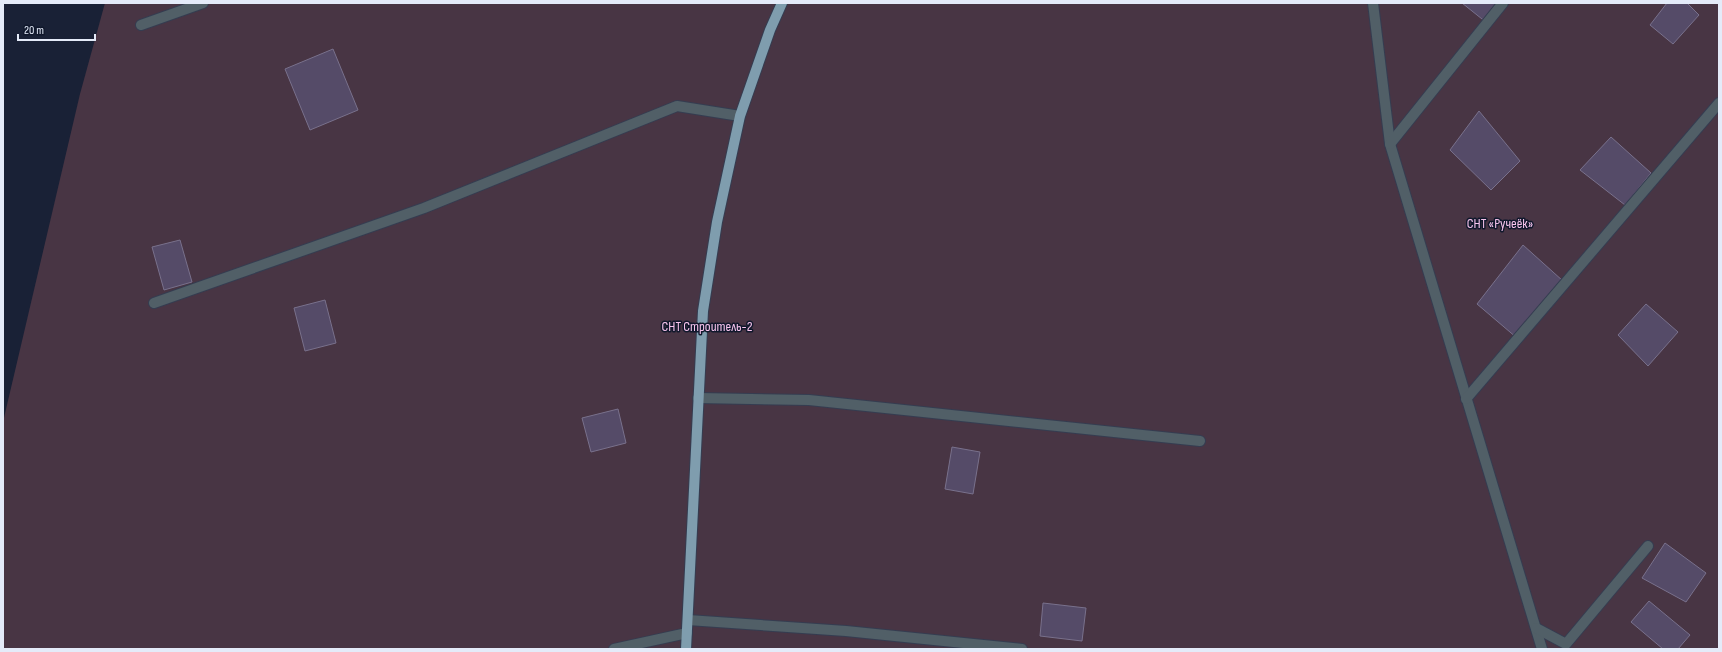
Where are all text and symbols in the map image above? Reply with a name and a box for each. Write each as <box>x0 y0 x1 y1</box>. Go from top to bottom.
scale bar <box>18 16 95 42</box>
text: 20 m <box>24 23 44 38</box>
park label: СНТ «Ручеёк» <box>1467 215 1533 232</box>
park label: СНТ Строитель-2 <box>662 318 753 335</box>

